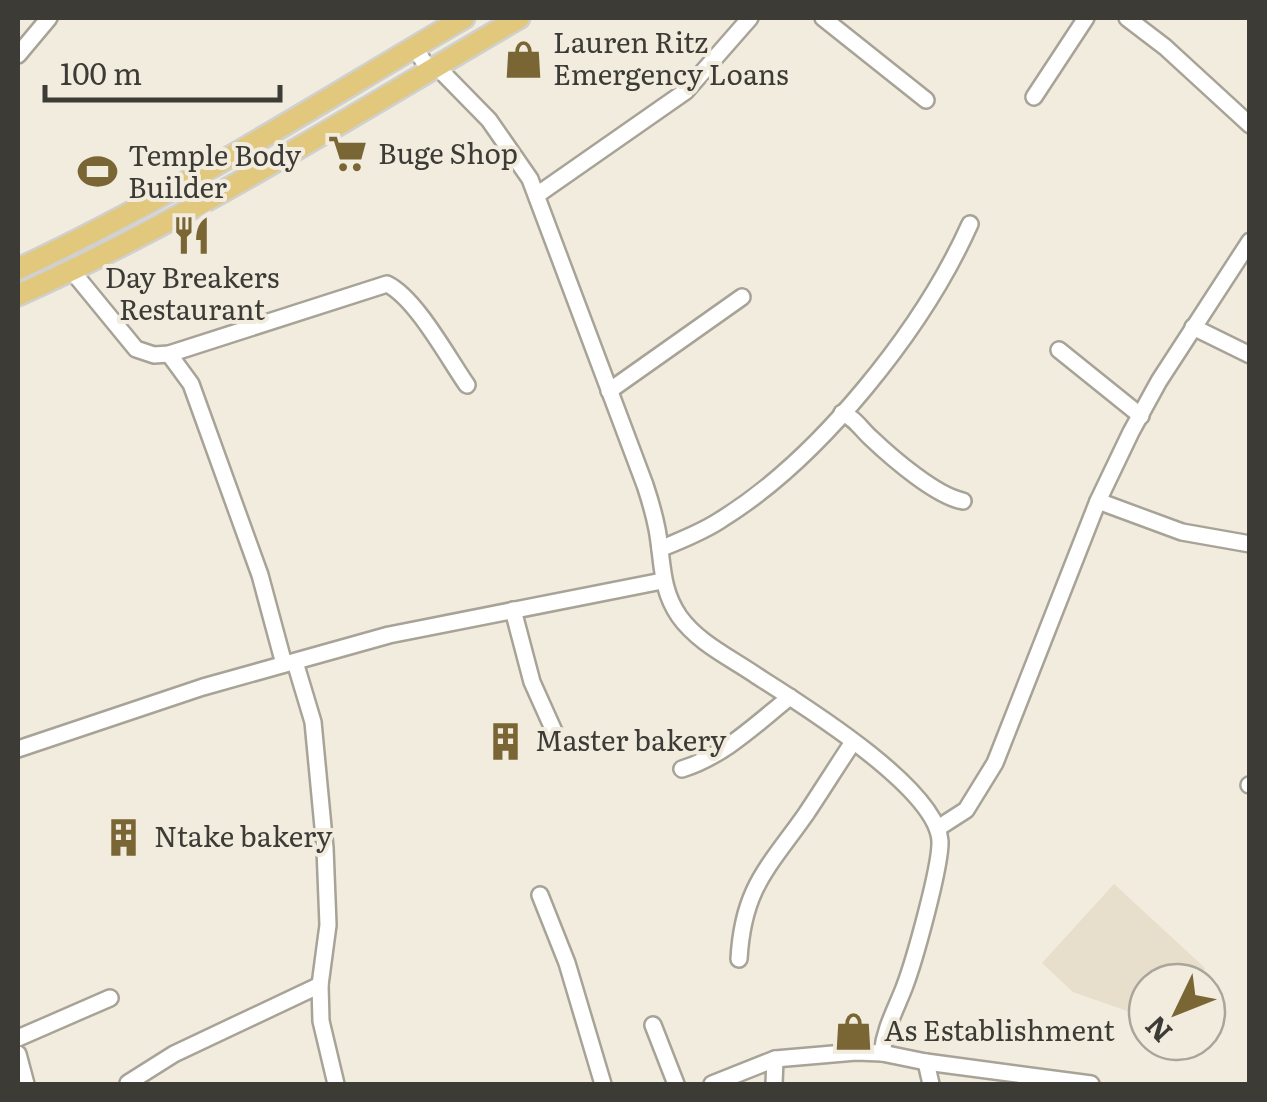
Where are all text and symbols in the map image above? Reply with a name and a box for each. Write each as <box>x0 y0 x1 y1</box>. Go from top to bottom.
place label: Lauren Ritz Emergency Loans <box>553 20 789 94</box>
shop icon: Lauren Ritz Emergency Loans <box>502 38 544 80</box>
scale bar <box>45 40 280 102</box>
text: 100 m <box>60 50 142 94</box>
place label: Buge Shop <box>378 131 518 173</box>
place label: Temple Body Builder <box>128 133 302 207</box>
supermarket icon: Buge Shop <box>327 133 369 175</box>
sports icon: Temple Body Builder <box>77 151 119 193</box>
restaurant icon: Day Breakers Restaurant <box>171 214 213 256</box>
place label: Day Breakers Restaurant <box>105 255 279 329</box>
place label: Master bakery <box>535 718 727 760</box>
building icon: Master bakery <box>484 720 526 762</box>
place label: Ntake bakery <box>154 814 333 856</box>
building icon: Ntake bakery <box>103 816 145 858</box>
north arrow <box>1127 962 1227 1062</box>
text: N <box>1134 1007 1181 1053</box>
place label: As Establishment <box>884 1008 1115 1050</box>
shop icon: As Establishment <box>833 1010 875 1052</box>

